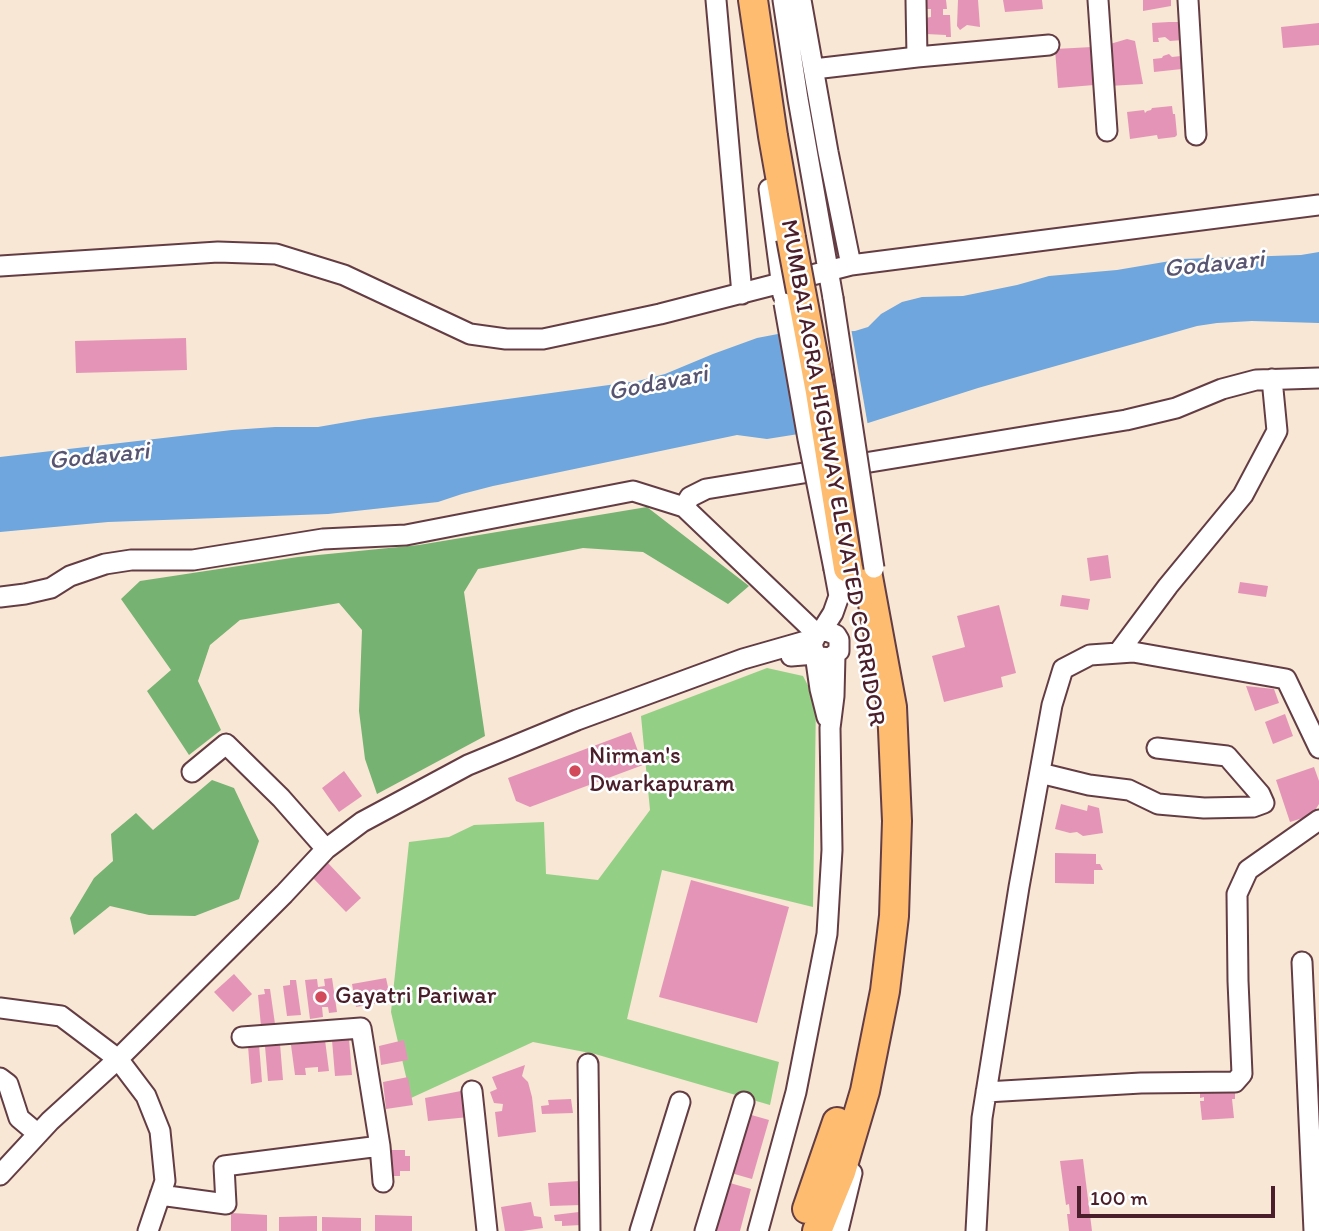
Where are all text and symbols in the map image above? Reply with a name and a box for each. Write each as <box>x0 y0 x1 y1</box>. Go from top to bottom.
street label: MUMBAI AGRA HIGHWAY ELEVATED CORRIDOR <box>773 218 891 728</box>
water label: Godavari <box>1162 244 1266 286</box>
water label: Godavari <box>605 359 711 409</box>
water label: Godavari <box>47 436 151 478</box>
place label: Nirman's Dwarkapuram <box>589 743 735 799</box>
marker: Nirman's Dwarkapuram <box>567 763 583 779</box>
place label: Gayatri Pariwar <box>335 983 496 1011</box>
marker: Gayatri Pariwar <box>313 989 329 1005</box>
scale bar <box>1081 1172 1279 1216</box>
text: 100 m <box>1090 1185 1148 1210</box>

